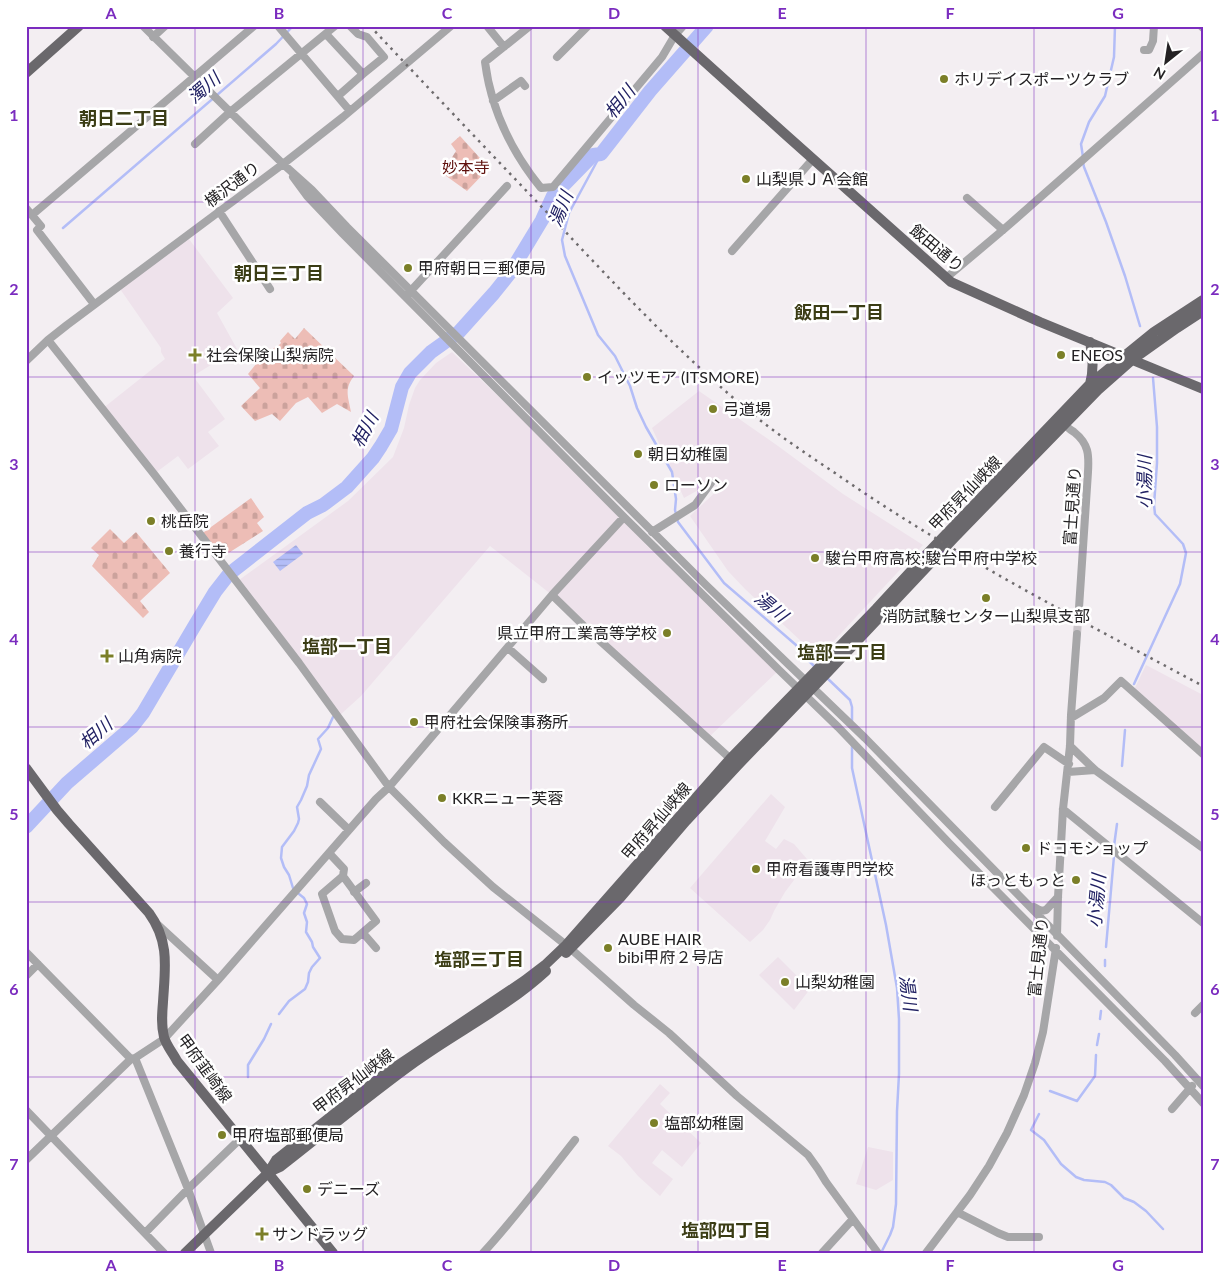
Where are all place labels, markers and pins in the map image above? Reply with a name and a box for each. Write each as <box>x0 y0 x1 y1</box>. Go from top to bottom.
place label: ホリデイスポーツクラブ <box>954 69 1129 88</box>
marker: ホリデイスポーツクラブ <box>938 73 950 85</box>
place label: 山梨県ＪＡ会館 <box>756 169 868 188</box>
marker: 山梨県ＪＡ会館 <box>740 173 752 185</box>
place label: 甲府朝日三郵便局 <box>418 258 546 277</box>
marker: 甲府朝日三郵便局 <box>402 262 414 274</box>
place label: 社会保険山梨病院 <box>206 345 334 364</box>
place label: ENEOS <box>1071 345 1123 364</box>
marker: 社会保険山梨病院 <box>188 348 202 362</box>
marker: ENEOS <box>1055 349 1067 361</box>
place label: イッツモア (ITSMORE) <box>597 367 759 386</box>
marker: イッツモア (ITSMORE) <box>581 371 593 383</box>
place label: 弓道場 <box>723 399 771 418</box>
marker: 弓道場 <box>707 403 719 415</box>
place label: 朝日幼稚園 <box>648 444 728 463</box>
marker: 朝日幼稚園 <box>632 448 644 460</box>
place label: ローソン <box>664 475 728 494</box>
marker: ローソン <box>648 479 660 491</box>
place label: 桃岳院 <box>161 511 209 530</box>
marker: 桃岳院 <box>145 515 157 527</box>
place label: 養行寺 <box>179 541 227 560</box>
marker: 養行寺 <box>163 545 175 557</box>
place label: 駿台甲府高校;駿台甲府中学校 <box>825 548 1037 567</box>
marker: 駿台甲府高校;駿台甲府中学校 <box>809 552 821 564</box>
marker: 消防試験センター山梨県支部 <box>980 592 992 604</box>
place label: 消防試験センター山梨県支部 <box>882 606 1090 625</box>
place label: 県立甲府工業高等学校 <box>497 623 657 642</box>
marker: 県立甲府工業高等学校 <box>661 627 673 639</box>
place label: 山角病院 <box>118 646 182 665</box>
marker: 山角病院 <box>100 649 114 663</box>
place label: 甲府社会保険事務所 <box>424 712 568 731</box>
marker: 甲府社会保険事務所 <box>408 716 420 728</box>
place label: KKRニュー芙蓉 <box>452 788 563 807</box>
marker: KKRニュー芙蓉 <box>436 792 448 804</box>
place label: ドコモショップ <box>1036 838 1148 857</box>
marker: ドコモショップ <box>1020 842 1032 854</box>
place label: 甲府看護専門学校 <box>766 859 894 878</box>
marker: 甲府看護専門学校 <box>750 863 762 875</box>
place label: ほっともっと <box>970 870 1066 889</box>
marker: ほっともっと <box>1070 874 1082 886</box>
place label: AUBE HAIR bibi甲府２号店 <box>618 929 724 966</box>
marker: AUBE HAIR bibi甲府２号店 <box>602 942 614 954</box>
place label: 山梨幼稚園 <box>795 972 875 991</box>
marker: 山梨幼稚園 <box>779 976 791 988</box>
place label: 塩部幼稚園 <box>664 1113 744 1132</box>
marker: 塩部幼稚園 <box>648 1117 660 1129</box>
place label: 甲府塩部郵便局 <box>232 1125 344 1144</box>
marker: 甲府塩部郵便局 <box>216 1129 228 1141</box>
place label: デニーズ <box>317 1179 380 1198</box>
marker: デニーズ <box>301 1183 313 1195</box>
place label: サンドラッグ <box>272 1224 368 1243</box>
marker: サンドラッグ <box>256 1228 268 1240</box>

